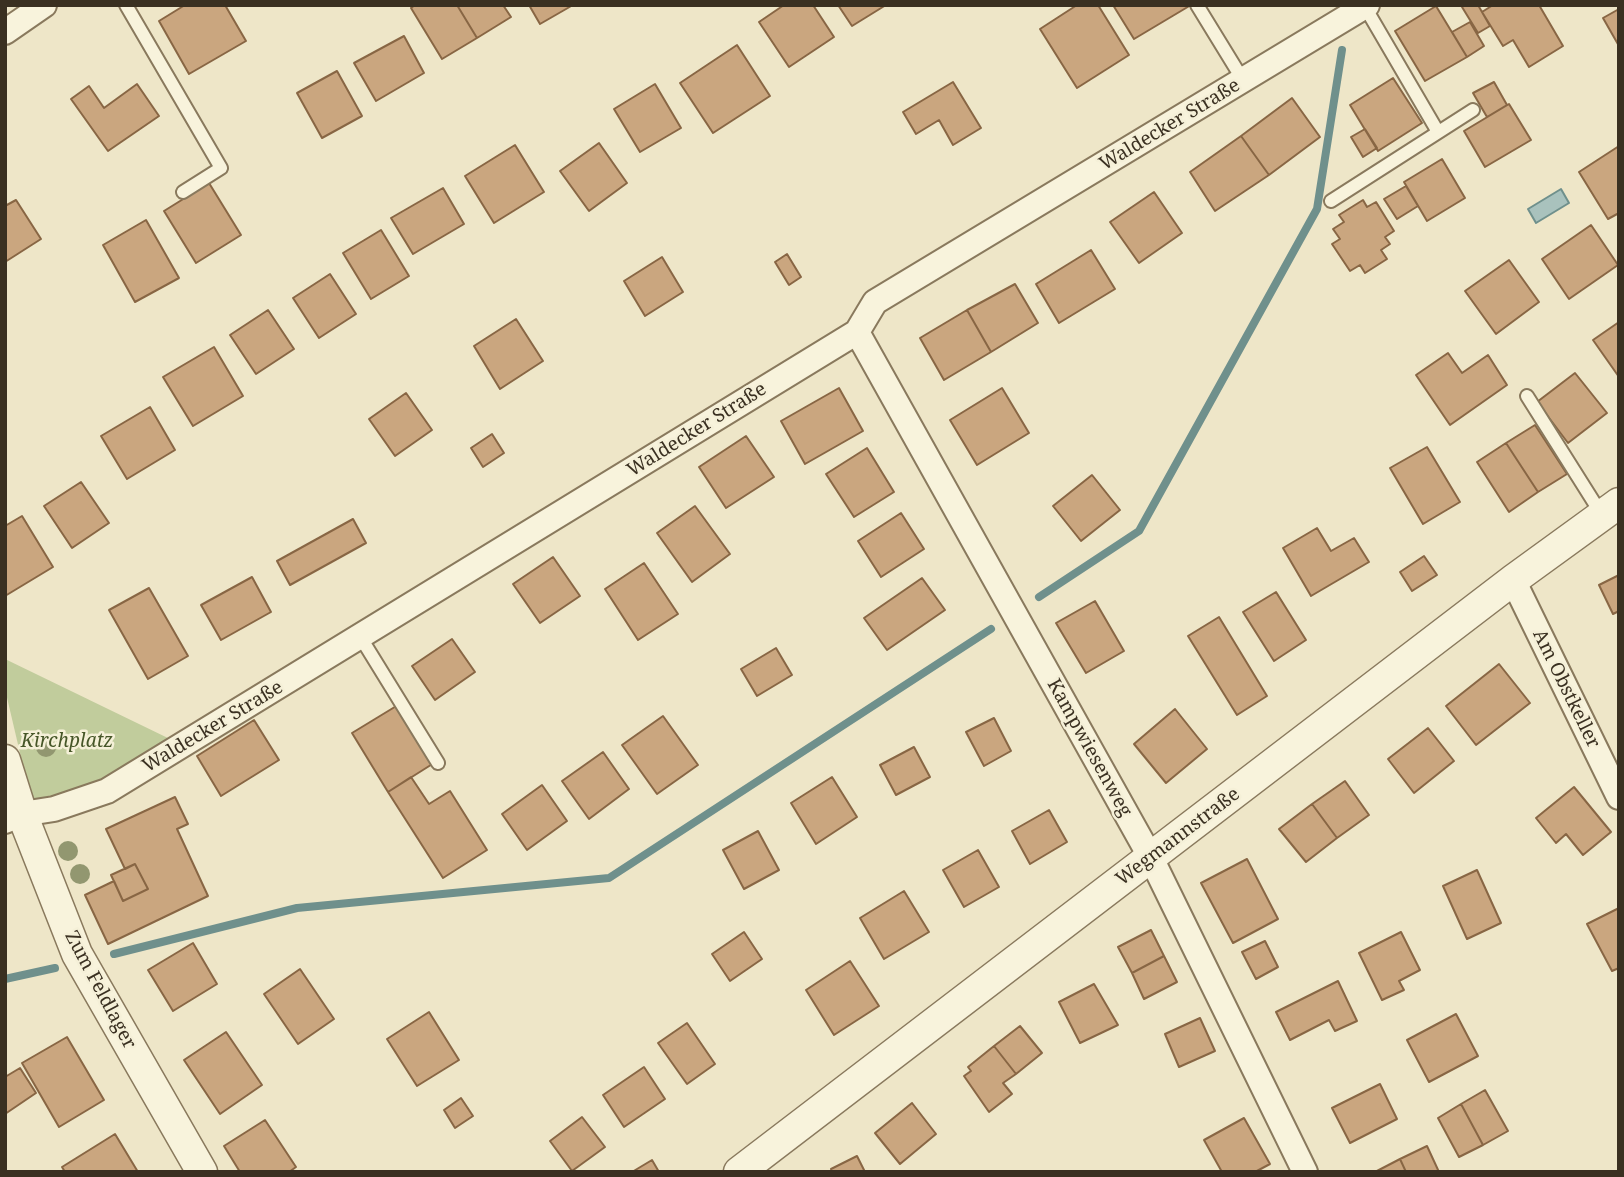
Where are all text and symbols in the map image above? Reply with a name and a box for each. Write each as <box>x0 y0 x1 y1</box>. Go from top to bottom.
street label: Waldecker Straße <box>1096 74 1244 176</box>
street label: Waldecker Straße <box>623 378 771 482</box>
street label: Am Obstkeller <box>1527 626 1605 752</box>
street label: Kampwiesenweg <box>1042 675 1136 821</box>
street label: Waldecker Straße <box>139 676 287 778</box>
park label: Kirchplatz <box>21 731 113 753</box>
street label: Wegmannstraße <box>1112 783 1244 891</box>
street label: Zum Feldlager <box>59 927 141 1053</box>

